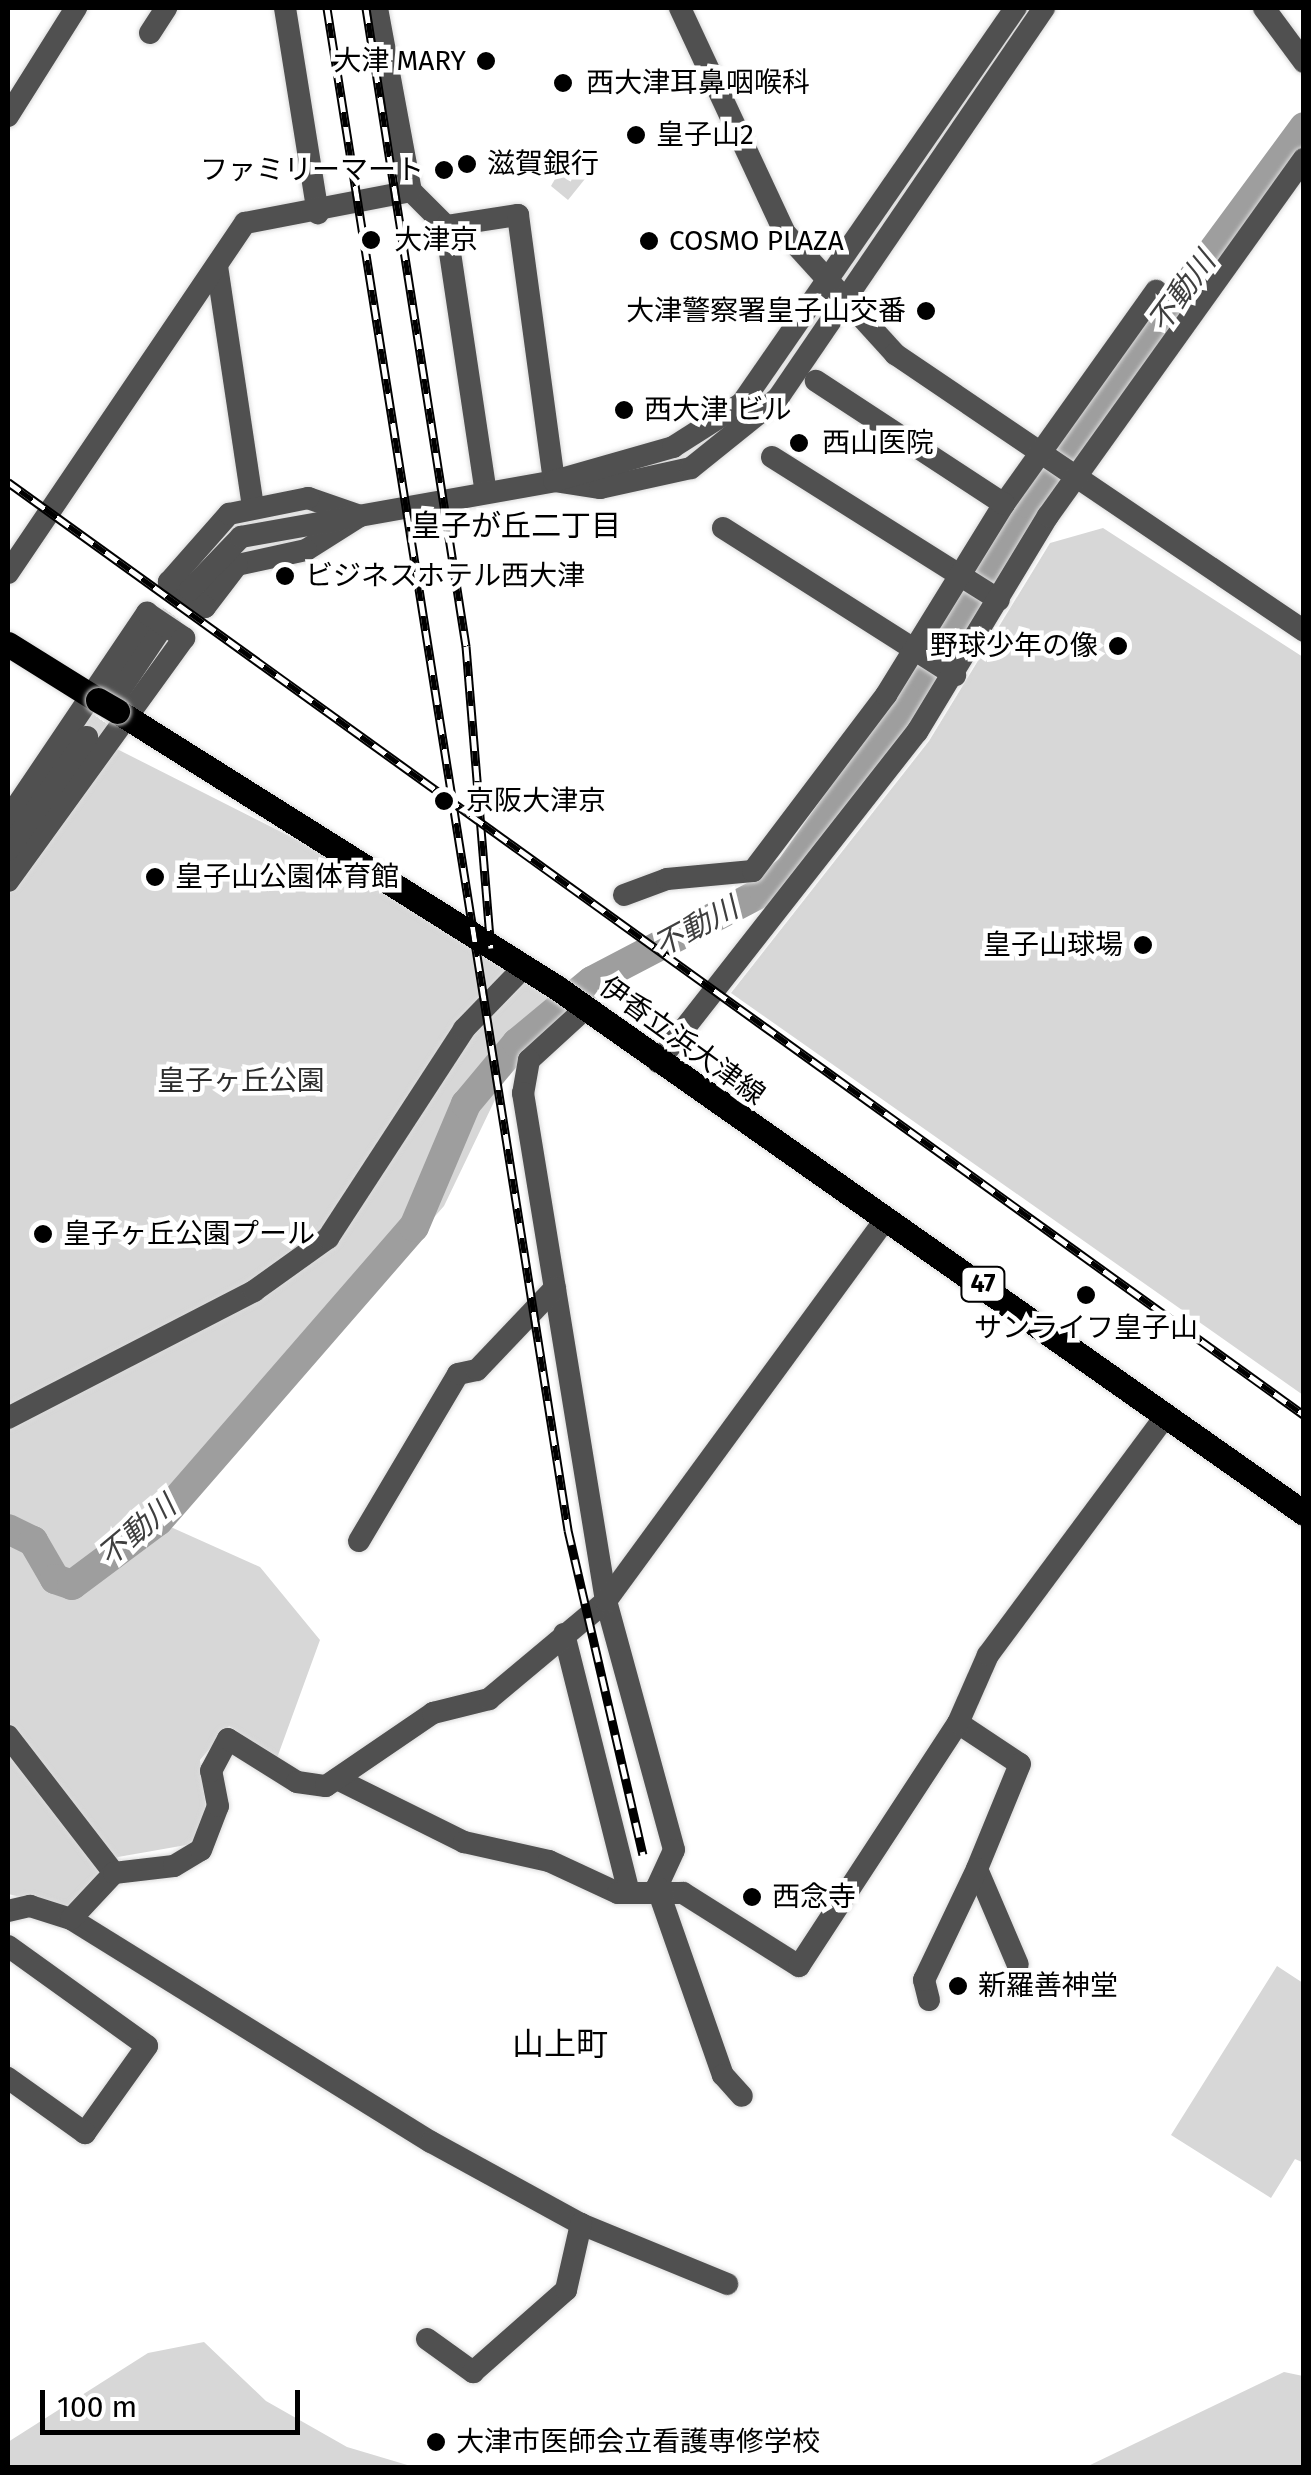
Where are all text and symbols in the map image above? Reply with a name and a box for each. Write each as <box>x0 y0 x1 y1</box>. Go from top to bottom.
place label: 大津 MARY <box>333 44 466 78</box>
marker: 大津 MARY <box>475 50 497 72</box>
place label: 西大津耳鼻咽喉科 <box>586 66 810 100</box>
marker: 西大津耳鼻咽喉科 <box>550 70 576 96</box>
place label: 皇子山2 <box>656 118 754 152</box>
marker: 皇子山2 <box>625 124 647 146</box>
place label: 滋賀銀行 <box>487 147 599 181</box>
place label: ファミリーマート <box>200 153 424 187</box>
marker: 滋賀銀行 <box>456 153 478 175</box>
marker: ファミリーマート <box>433 159 455 181</box>
place label: 大津京 <box>394 223 478 257</box>
place label: COSMO PLAZA <box>669 224 844 258</box>
marker: 大津京 <box>358 227 384 253</box>
marker: COSMO PLAZA <box>638 230 660 252</box>
water label: 不動川 <box>1141 245 1223 339</box>
place label: 大津警察署皇子山交番 <box>626 294 906 328</box>
marker: 大津警察署皇子山交番 <box>915 300 937 322</box>
place label: 西大津 ビル <box>644 393 791 427</box>
marker: 西大津 ビル <box>613 399 635 421</box>
place label: 西山医院 <box>822 426 934 460</box>
marker: 西山医院 <box>786 430 812 456</box>
district label: 皇子が丘二丁目 <box>411 508 621 544</box>
place label: ビジネスホテル西大津 <box>305 559 585 593</box>
marker: ビジネスホテル西大津 <box>274 565 296 587</box>
place label: 野球少年の像 <box>930 629 1098 663</box>
marker: 野球少年の像 <box>1107 635 1129 657</box>
place label: 京阪大津京 <box>466 784 606 818</box>
marker: 京阪大津京 <box>431 788 457 814</box>
place label: 皇子山公園体育館 <box>175 860 399 894</box>
marker: 皇子山公園体育館 <box>144 866 166 888</box>
water label: 不動川 <box>648 890 744 964</box>
place label: 皇子山球場 <box>983 928 1123 962</box>
marker: 皇子山球場 <box>1132 934 1154 956</box>
street label: 伊香立浜大津線 <box>593 970 771 1112</box>
park label: 皇子ヶ丘公園 <box>157 1064 325 1098</box>
place label: 皇子ヶ丘公園プール <box>63 1217 315 1251</box>
marker: 皇子ヶ丘公園プール <box>32 1223 54 1245</box>
road number: 47 <box>958 1264 1008 1304</box>
marker: サンライフ皇子山 <box>1075 1284 1097 1306</box>
place label: サンライフ皇子山 <box>974 1311 1198 1345</box>
water label: 不動川 <box>91 1488 183 1574</box>
place label: 西念寺 <box>772 1880 856 1914</box>
marker: 西念寺 <box>741 1886 763 1908</box>
place label: 新羅善神堂 <box>978 1969 1118 2003</box>
marker: 新羅善神堂 <box>947 1975 969 1997</box>
district label: 山上町 <box>512 2025 608 2063</box>
scale bar <box>45 2370 305 2432</box>
text: 100 m <box>57 2389 137 2425</box>
place label: 大津市医師会立看護専修学校 <box>456 2425 820 2459</box>
marker: 大津市医師会立看護専修学校 <box>425 2431 447 2453</box>

